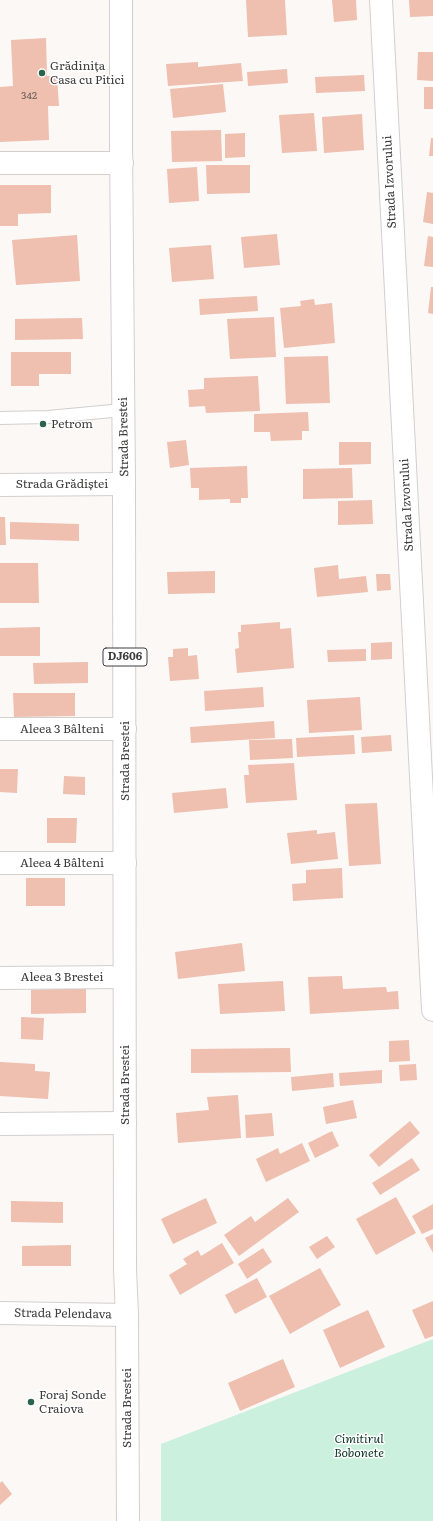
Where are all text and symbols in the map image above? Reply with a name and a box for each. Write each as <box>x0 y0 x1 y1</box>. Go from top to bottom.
place label: Grădinița Casa cu Pitici <box>50 59 125 87</box>
marker: Grădinița Casa cu Pitici <box>37 68 47 78</box>
house number: 342 <box>21 90 37 102</box>
street label: Strada Izvorului <box>380 135 400 229</box>
street label: Strada Brestei <box>116 397 132 477</box>
place label: Petrom <box>51 417 93 431</box>
marker: Petrom <box>38 419 48 429</box>
street label: Strada Izvorului <box>397 458 417 552</box>
street label: Strada Grădiștei <box>16 477 108 491</box>
road number: DJ606 <box>103 648 147 666</box>
street label: Strada Brestei <box>118 721 132 801</box>
street label: Aleea 3 Bâlteni <box>20 722 104 736</box>
street label: Aleea 4 Bâlteni <box>20 856 104 870</box>
street label: Aleea 3 Brestei <box>21 970 103 984</box>
street label: Strada Brestei <box>118 1045 132 1125</box>
street label: Strada Pelendava <box>14 1306 112 1322</box>
street label: Strada Brestei <box>120 1368 134 1448</box>
place label: Foraj Sonde Craiova <box>39 1388 106 1416</box>
marker: Foraj Sonde Craiova <box>26 1397 36 1407</box>
park label: Cimitirul Bobonete <box>334 1432 384 1460</box>

